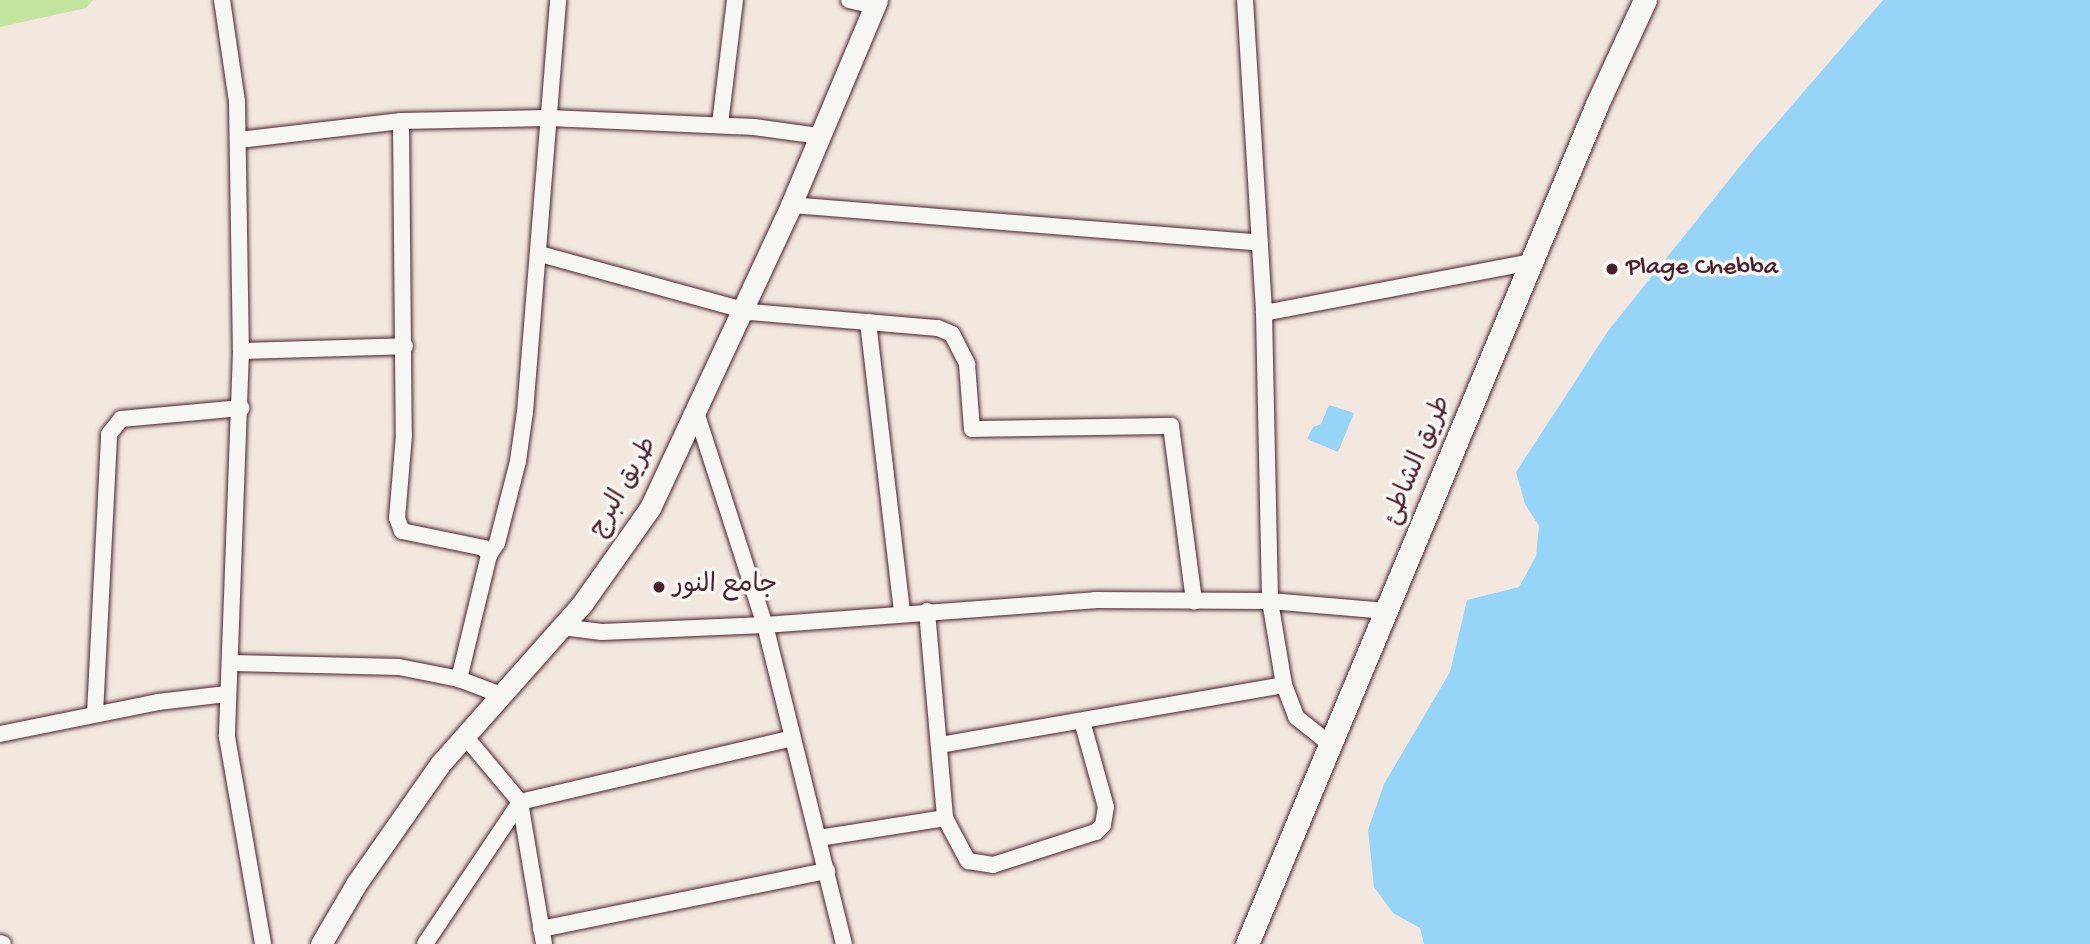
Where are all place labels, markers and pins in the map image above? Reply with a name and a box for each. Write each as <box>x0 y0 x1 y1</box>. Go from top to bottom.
place label: Plage Chebba <box>1626 253 1778 285</box>
marker: Plage Chebba <box>1604 261 1620 277</box>
place label: جامع النور <box>673 571 777 603</box>
marker: جامع النور <box>651 579 667 595</box>

